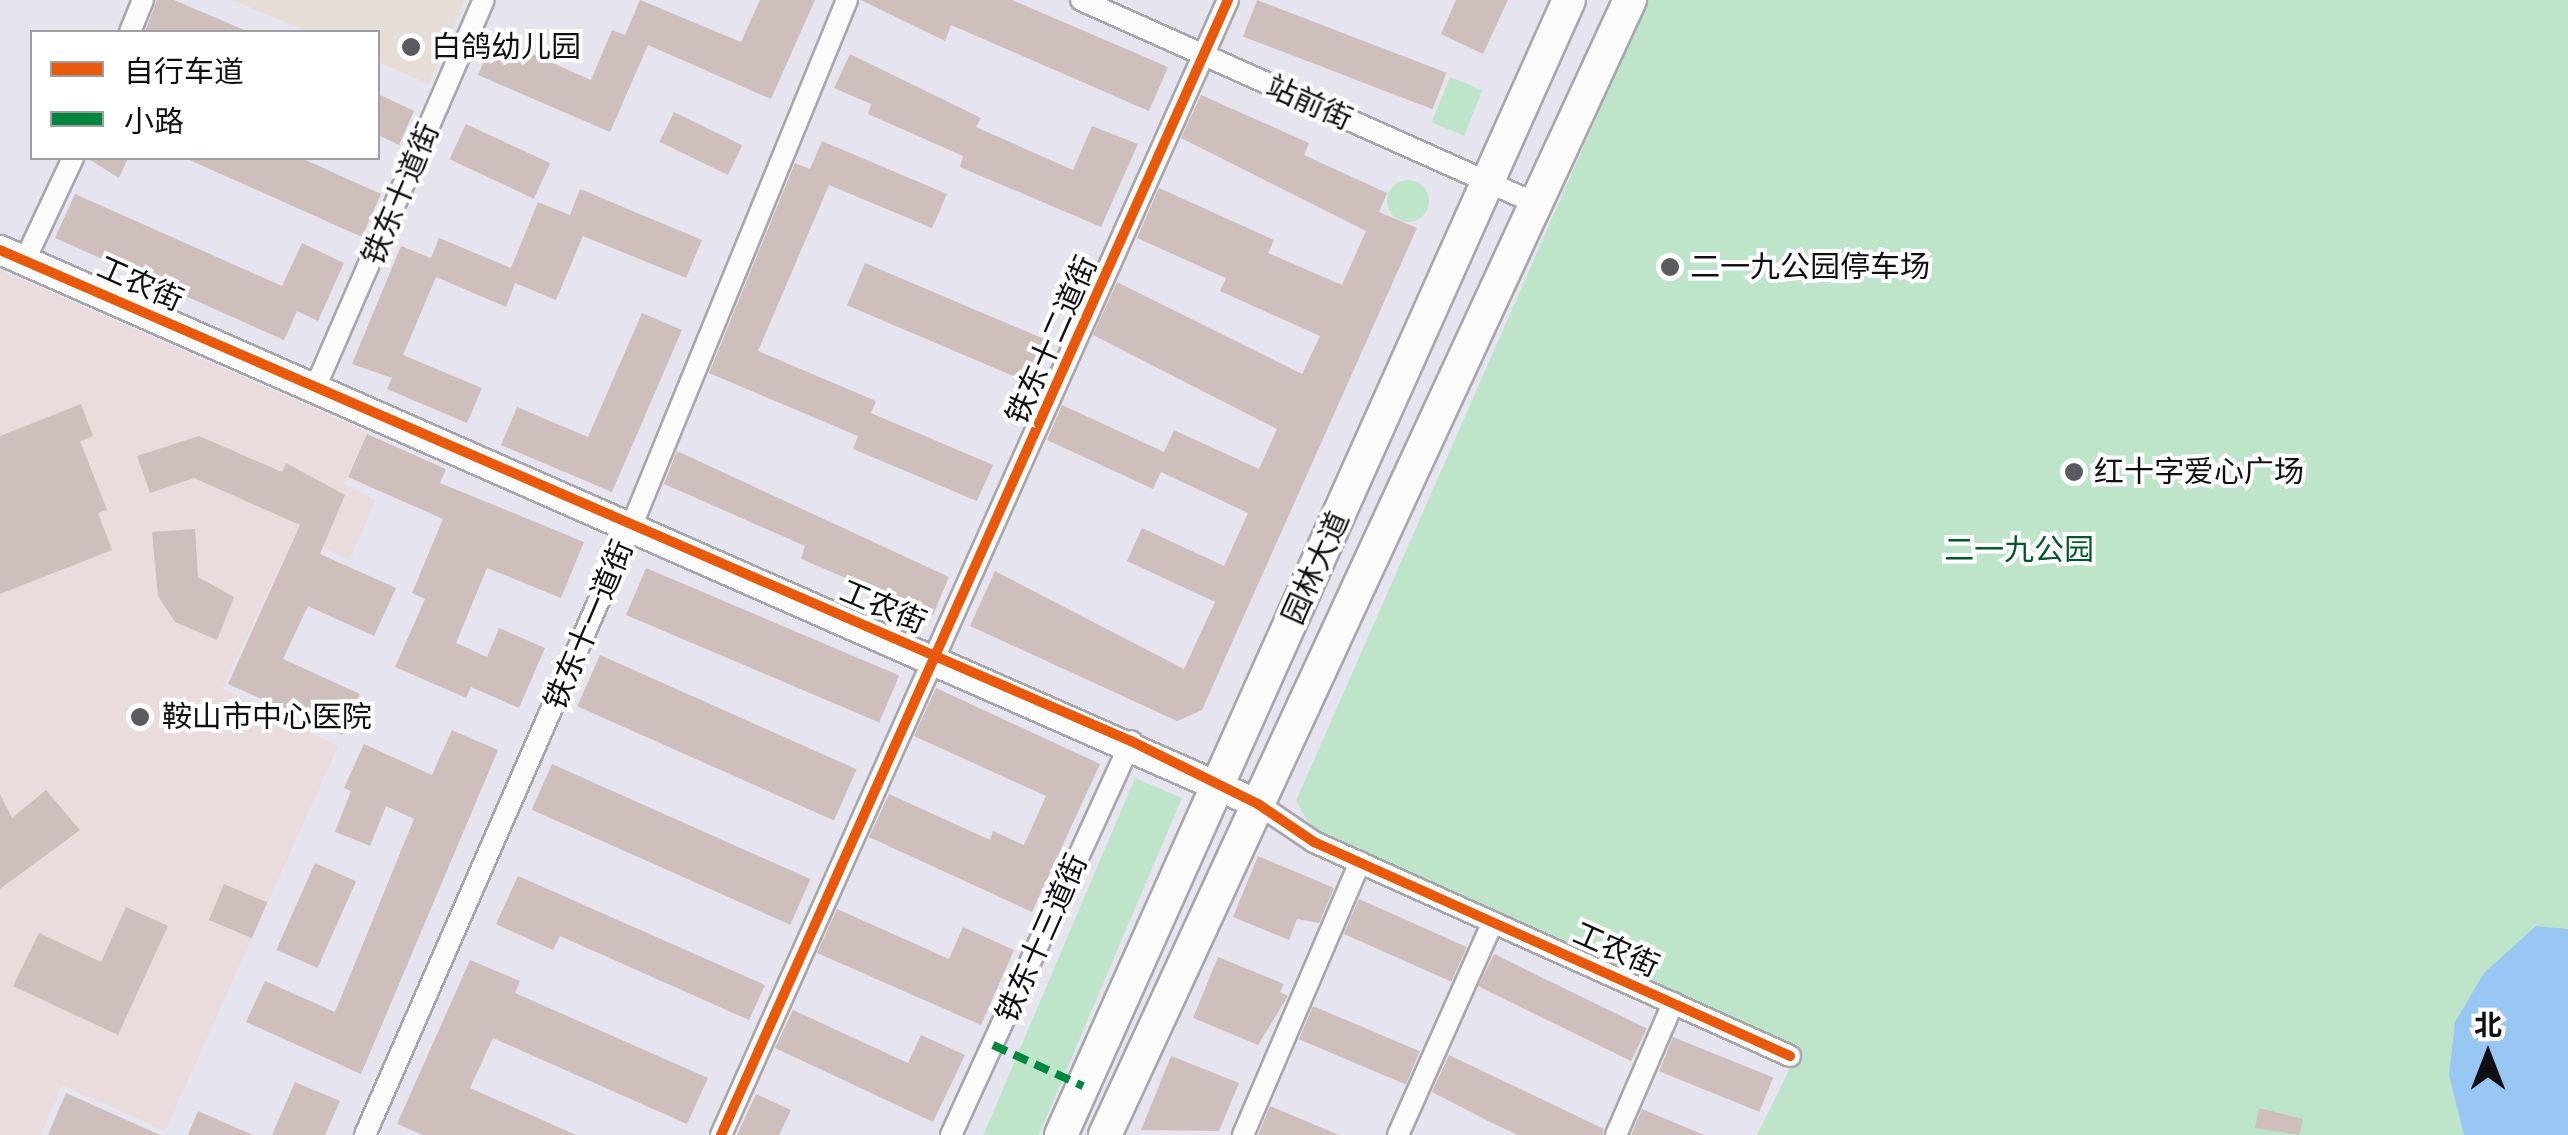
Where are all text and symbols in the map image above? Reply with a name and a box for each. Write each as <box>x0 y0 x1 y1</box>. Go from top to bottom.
place label: 白鸽幼儿园 <box>431 29 581 65</box>
legend <box>30 30 380 160</box>
marker: 白鸽幼儿园 <box>400 36 422 58</box>
text: 自行车道 <box>124 53 244 90</box>
street label: 站前街 <box>1261 68 1357 138</box>
text: 小路 <box>124 103 184 140</box>
street label: 铁东十道街 <box>355 118 447 270</box>
street label: 工农街 <box>92 249 188 319</box>
place label: 二一九公园停车场 <box>1690 249 1930 285</box>
street label: 铁东十二道街 <box>999 250 1105 430</box>
marker: 二一九公园停车场 <box>1659 256 1681 278</box>
place label: 红十字爱心广场 <box>2094 454 2304 490</box>
marker: 红十字爱心广场 <box>2063 461 2085 483</box>
street label: 园林大道 <box>1275 506 1357 630</box>
park label: 二一九公园 <box>1944 532 2094 568</box>
street label: 铁东十一道街 <box>537 535 641 715</box>
street label: 工农街 <box>835 573 931 641</box>
place label: 鞍山市中心医院 <box>162 699 372 735</box>
marker: 鞍山市中心医院 <box>127 704 153 730</box>
street label: 铁东十三道街 <box>989 848 1095 1028</box>
street label: 工农街 <box>1568 915 1664 985</box>
north arrow <box>2438 1005 2538 1105</box>
text: 北 <box>2474 1008 2502 1042</box>

